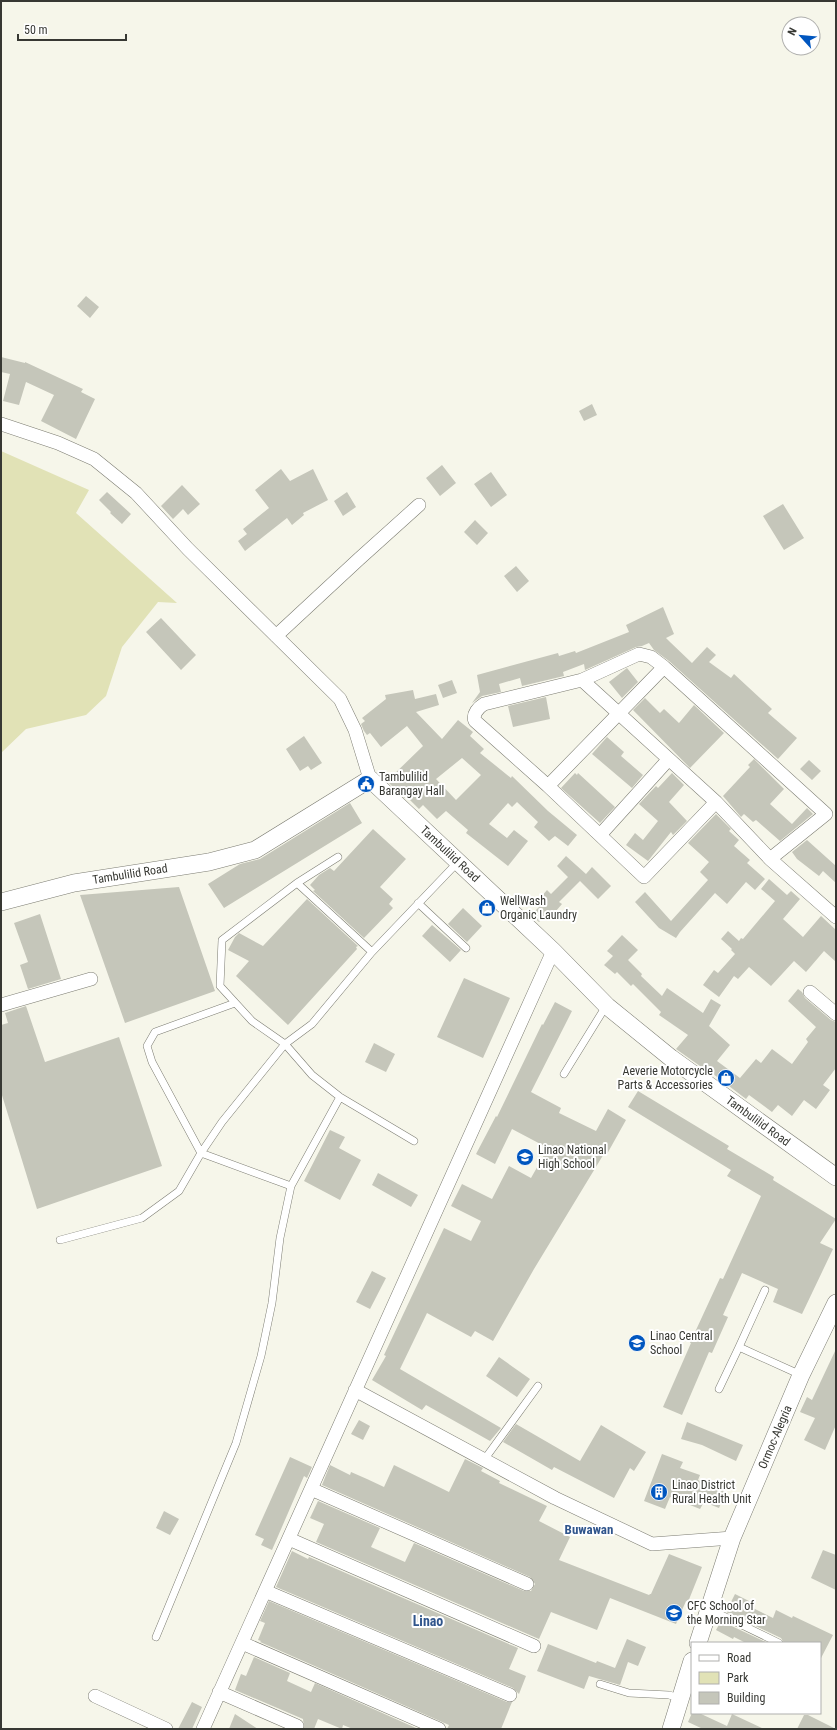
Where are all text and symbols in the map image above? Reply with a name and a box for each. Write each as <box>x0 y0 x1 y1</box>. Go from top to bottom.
scale bar <box>18 16 126 42</box>
north arrow <box>781 16 821 56</box>
text: 50 m <box>24 23 48 37</box>
text: N <box>785 26 800 38</box>
place label: Tambulilid Barangay Hall <box>379 770 444 798</box>
public building icon: Tambulilid Barangay Hall <box>356 774 376 794</box>
street label: Tambulilid Road <box>417 823 483 885</box>
street label: Tambulilid Road <box>91 861 169 887</box>
place label: WellWash Organic Laundry <box>500 894 577 922</box>
shop icon: WellWash Organic Laundry <box>477 898 497 918</box>
place label: Aeverie Motorcycle Parts & Accessories <box>618 1064 713 1092</box>
shop icon: Aeverie Motorcycle Parts & Accessories <box>716 1068 736 1088</box>
street label: Tambulilid Road <box>723 1093 793 1149</box>
place label: Linao National High School <box>538 1143 607 1171</box>
school or university icon: Linao National High School <box>515 1147 535 1167</box>
place label: Linao Central School <box>650 1329 713 1357</box>
school or university icon: Linao Central School <box>627 1333 647 1353</box>
street label: Ormoc-Alegria <box>755 1403 795 1471</box>
place label: Linao District Rural Health Unit <box>672 1478 752 1506</box>
building icon: Linao District Rural Health Unit <box>649 1482 669 1502</box>
district label: Buwawan <box>565 1522 613 1537</box>
place label: CFC School of the Morning Star <box>687 1599 766 1627</box>
school or university icon: CFC School of the Morning Star <box>664 1603 684 1623</box>
district label: Linao <box>413 1613 443 1629</box>
legend <box>691 1642 821 1714</box>
text: Road <box>727 1651 751 1665</box>
text: Park <box>727 1671 749 1685</box>
text: Building <box>727 1691 765 1705</box>

